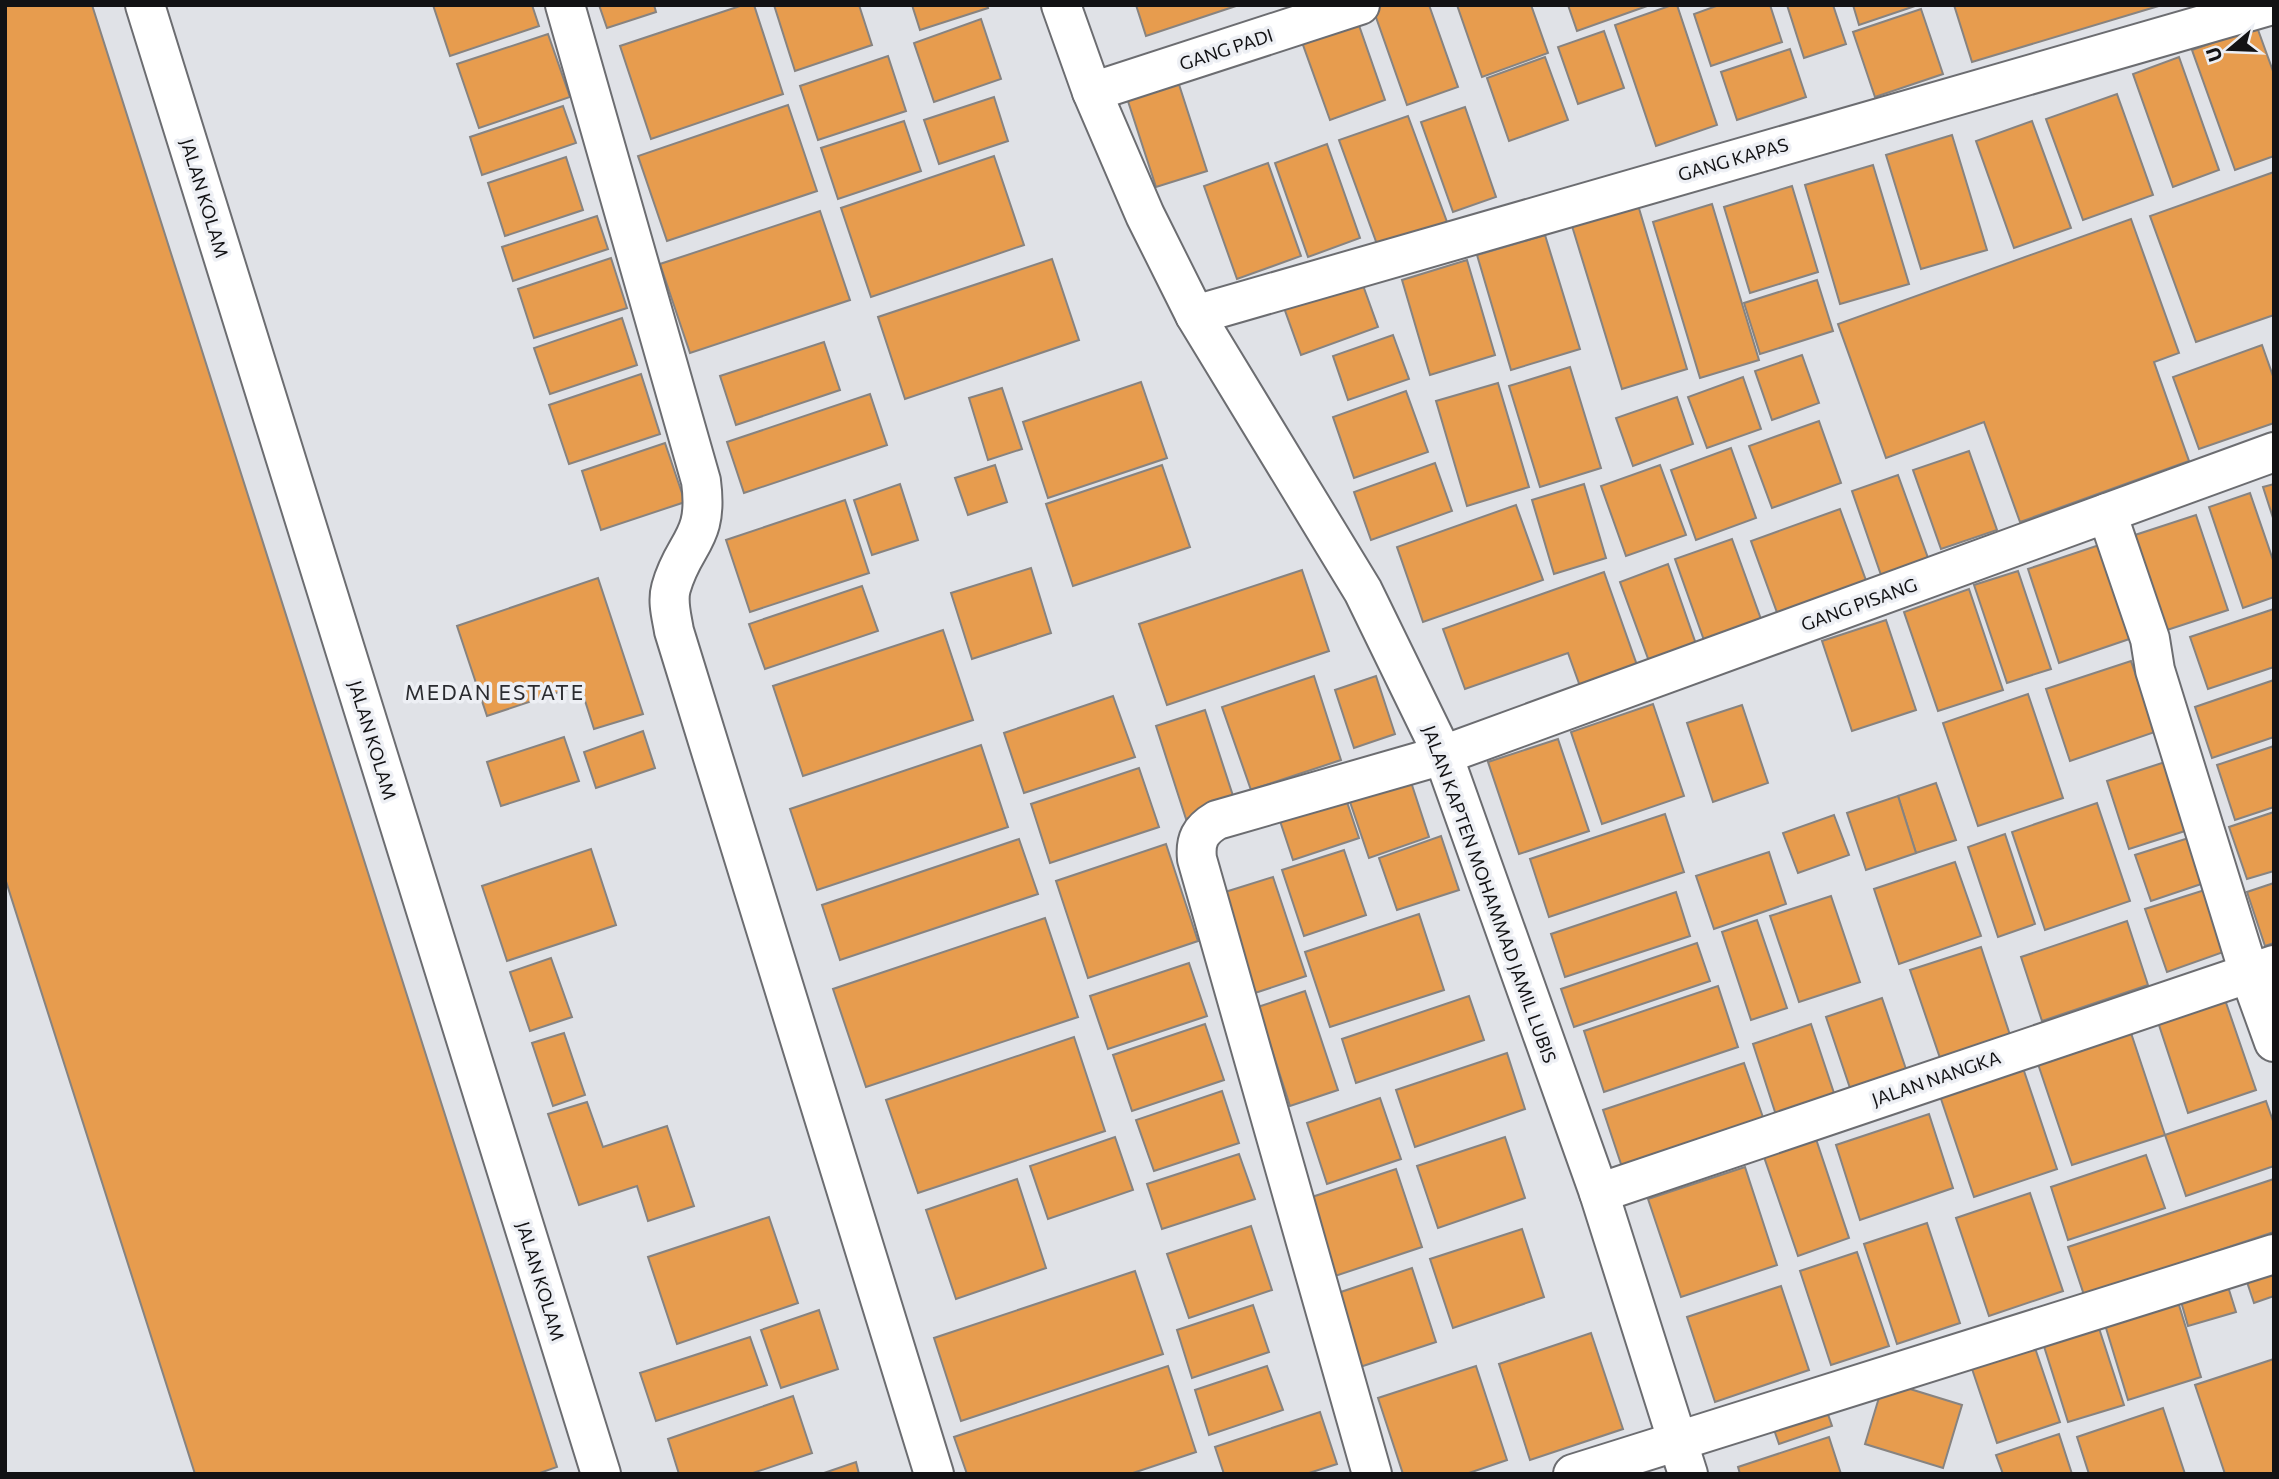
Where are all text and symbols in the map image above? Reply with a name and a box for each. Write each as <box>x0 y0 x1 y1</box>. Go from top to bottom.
north arrow <box>2195 14 2265 84</box>
street label: GANG PADI <box>1177 24 1275 74</box>
text: U <box>2200 44 2227 65</box>
street label: GANG KAPAS <box>1675 133 1791 185</box>
street label: JALAN KOLAM <box>176 136 234 260</box>
street label: GANG PISANG <box>1798 573 1920 635</box>
street label: JALAN KOLAM <box>344 678 402 802</box>
district label: MEDAN ESTATE <box>405 679 585 704</box>
street label: JALAN KAPTEN MOHAMMAD JAMIL LUBIS <box>1418 722 1562 1066</box>
street label: JALAN NANGKA <box>1869 1046 2003 1110</box>
street label: JALAN KOLAM <box>512 1219 570 1343</box>

